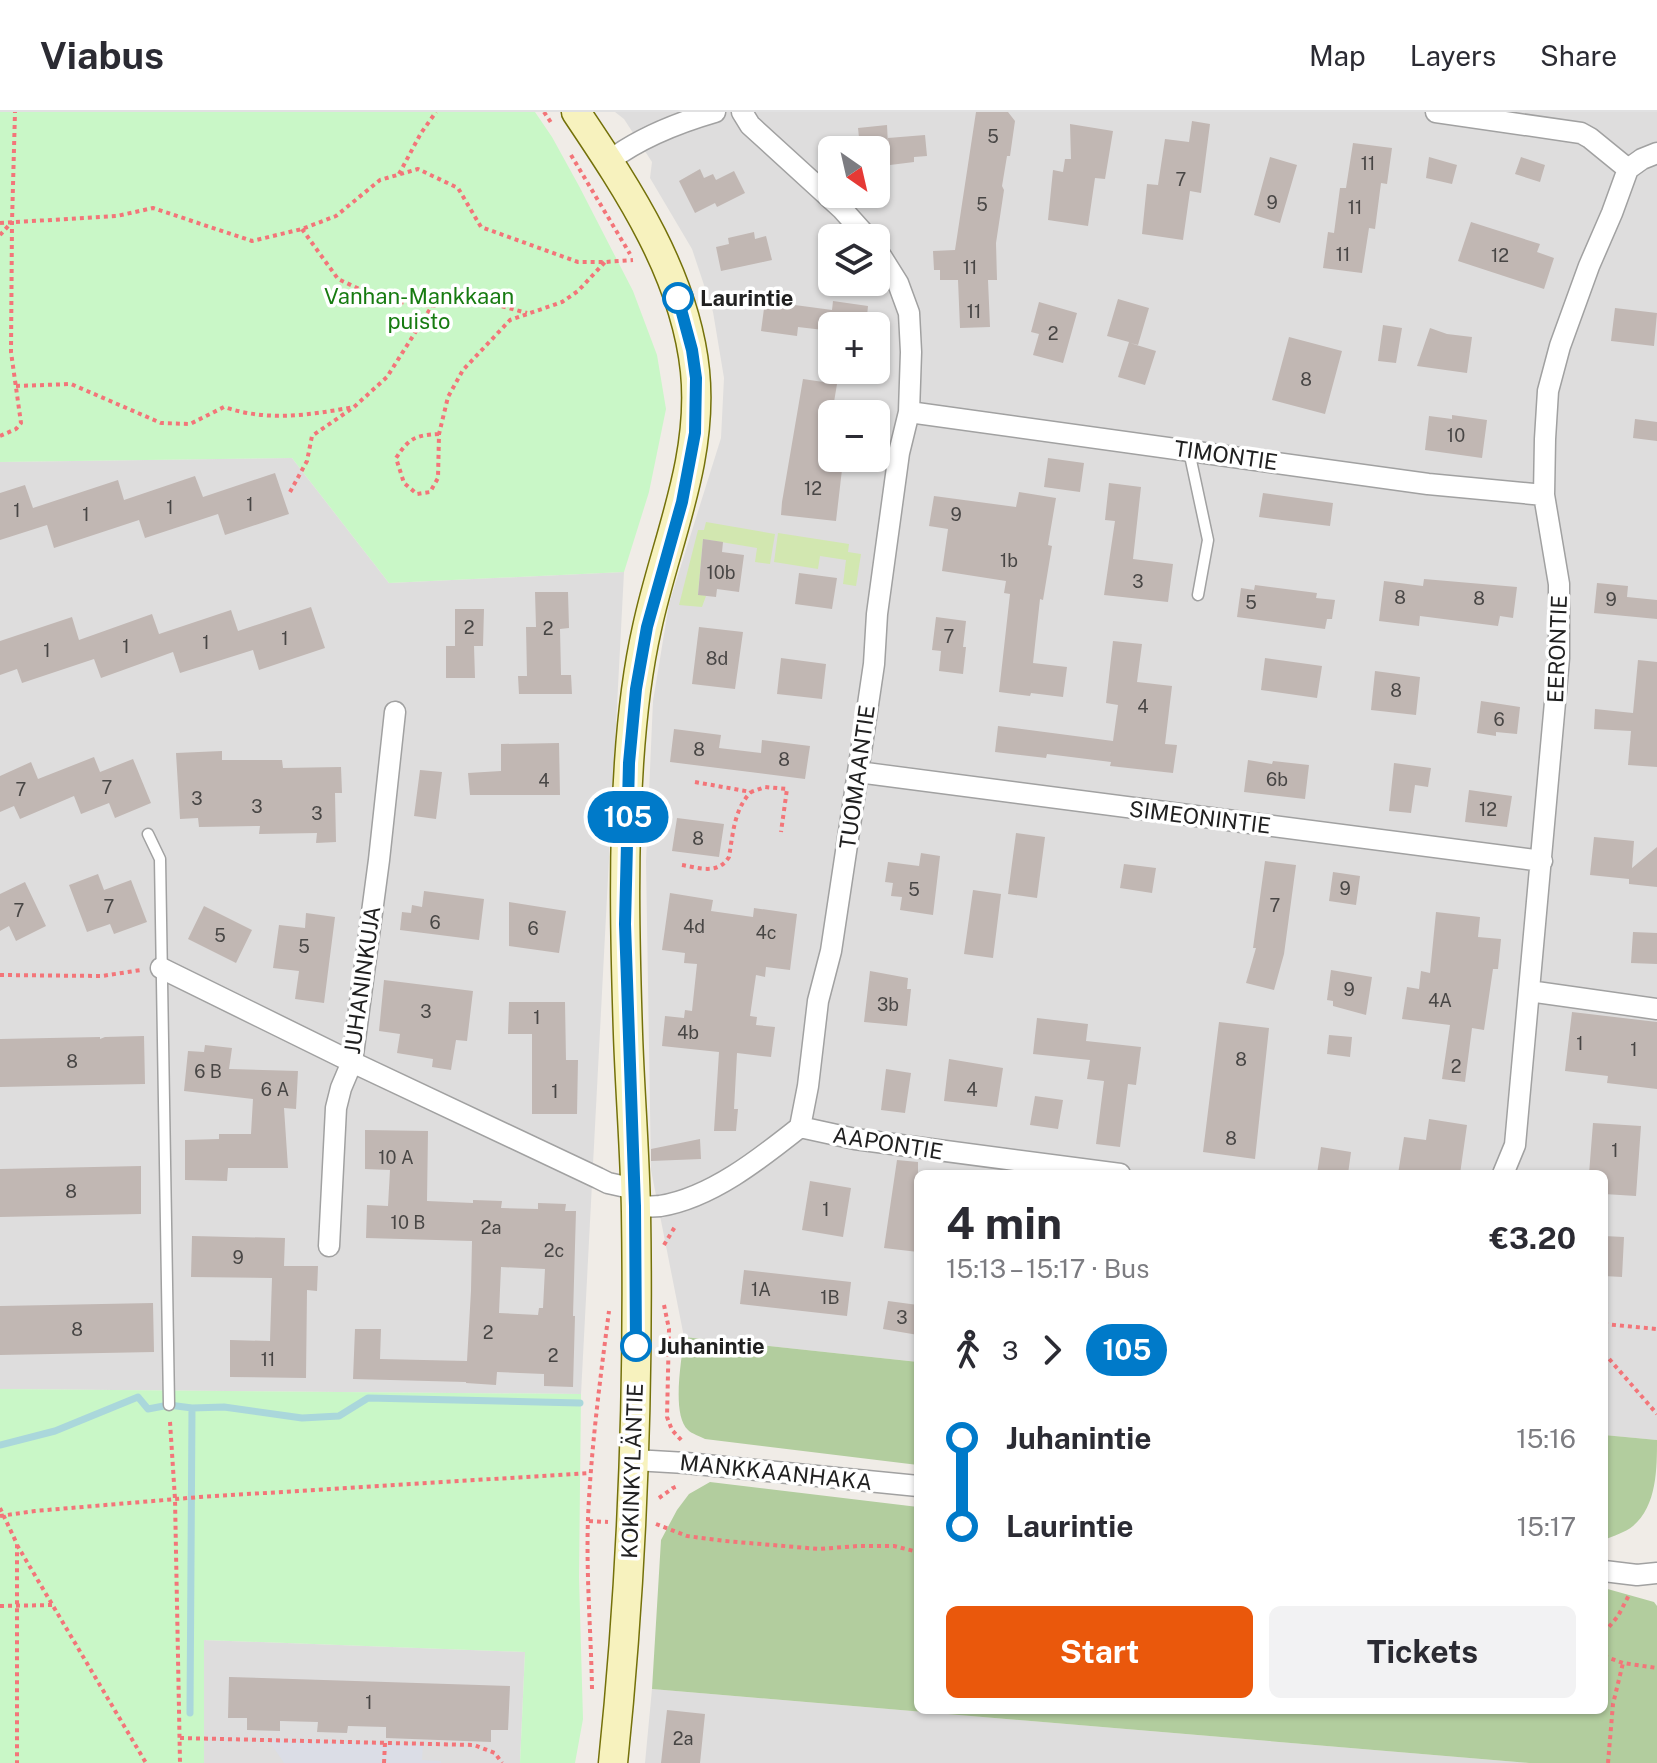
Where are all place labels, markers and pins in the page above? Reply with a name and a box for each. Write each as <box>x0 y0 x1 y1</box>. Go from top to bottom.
marker: Laurintie <box>663 283 693 313</box>
place label: Laurintie <box>700 285 794 311</box>
marker: Juhanintie <box>621 1331 651 1361</box>
place label: Juhanintie <box>658 1333 765 1359</box>

